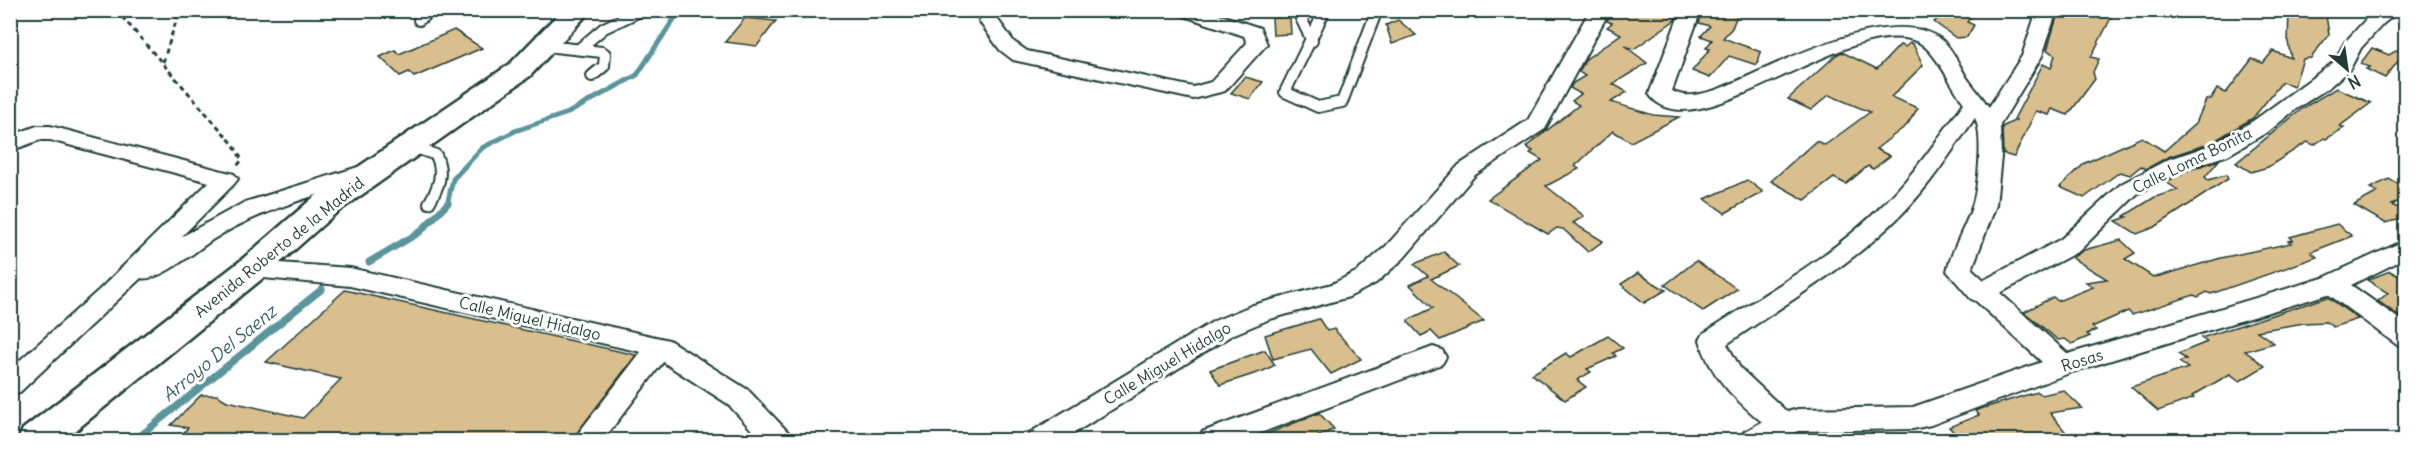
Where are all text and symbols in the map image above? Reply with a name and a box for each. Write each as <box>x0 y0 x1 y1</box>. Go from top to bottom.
north arrow <box>2317 39 2377 99</box>
text: N <box>2345 71 2364 94</box>
street label: Calle Loma Bonita <box>2129 122 2255 198</box>
street label: Avenida Roberto de la Madrid <box>190 172 368 322</box>
street label: Calle Miguel Hidalgo <box>457 292 603 344</box>
water label: Arroyo Del Saenz <box>157 298 283 406</box>
street label: Calle Miguel Hidalgo <box>1100 317 1234 409</box>
street label: Rosas <box>2059 344 2105 376</box>

